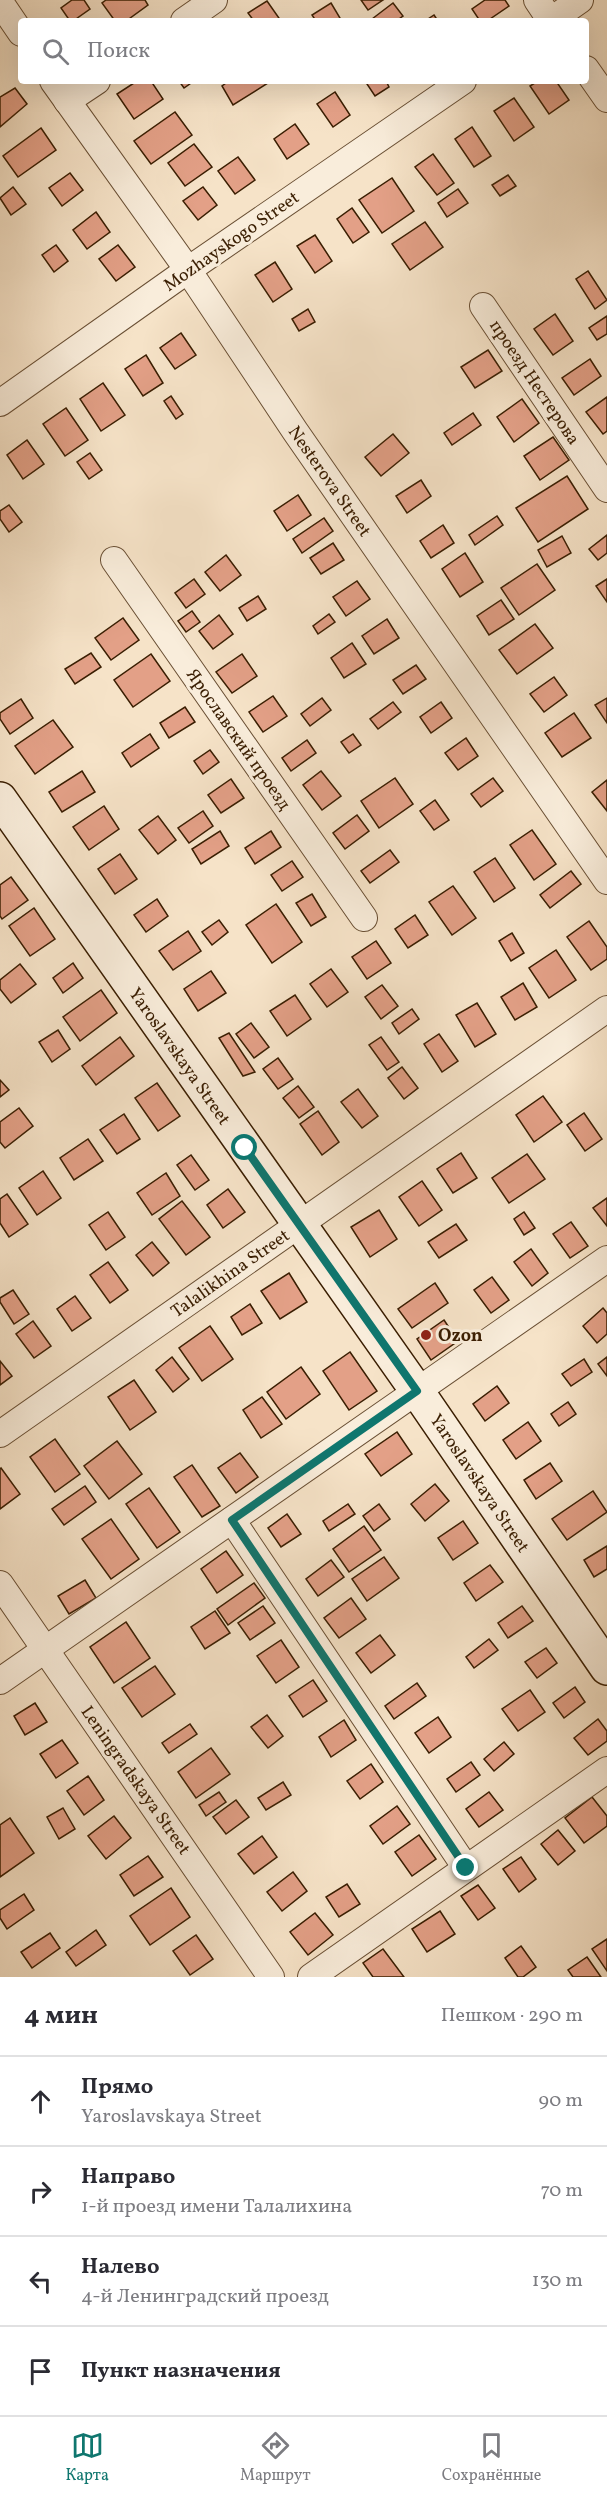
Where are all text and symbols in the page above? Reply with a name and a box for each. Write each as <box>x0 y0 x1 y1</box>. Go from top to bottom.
search box <box>18 18 589 84</box>
icon: search <box>39 35 72 68</box>
text: Поиск <box>87 36 150 67</box>
street label: Mozhayskogo Street <box>159 186 305 298</box>
street label: проезд Нестерова <box>483 315 585 450</box>
street label: Nesterova Street <box>281 421 376 542</box>
street label: Ярославский проезд <box>179 664 296 816</box>
street label: Yaroslavskaya Street <box>122 983 236 1131</box>
route start <box>231 1134 257 1160</box>
street label: Talalikhina Street <box>166 1224 295 1325</box>
place label: Ozon <box>438 1324 483 1349</box>
marker: Ozon <box>419 1328 433 1342</box>
street label: Yaroslavskaya Street <box>423 1409 535 1558</box>
street label: Leningradskaya Street <box>74 1701 196 1860</box>
route end <box>452 1854 478 1880</box>
text: 4 мин <box>24 1998 98 2034</box>
text: Пешком · 290 m <box>441 2002 583 2030</box>
text: Прямо <box>81 2072 153 2103</box>
icon: ahead <box>24 2085 57 2118</box>
text: 90 m <box>539 2087 583 2115</box>
text: Yaroslavskaya Street <box>81 2103 262 2131</box>
text: Направо <box>81 2162 175 2193</box>
icon: right <box>24 2175 57 2208</box>
text: 70 m <box>540 2177 583 2205</box>
text: 1-й проезд имени Талалихина <box>81 2193 352 2221</box>
text: Налево <box>81 2252 160 2283</box>
icon: left <box>24 2265 57 2298</box>
text: 130 m <box>532 2267 583 2295</box>
text: 4-й Ленинградский проезд <box>81 2283 329 2311</box>
icon: arrive <box>24 2355 57 2388</box>
text: Пункт назначения <box>81 2356 281 2387</box>
tab: Карта <box>66 2429 109 2487</box>
tab: Маршрут <box>240 2429 311 2487</box>
tab: Сохранённые <box>442 2429 541 2487</box>

